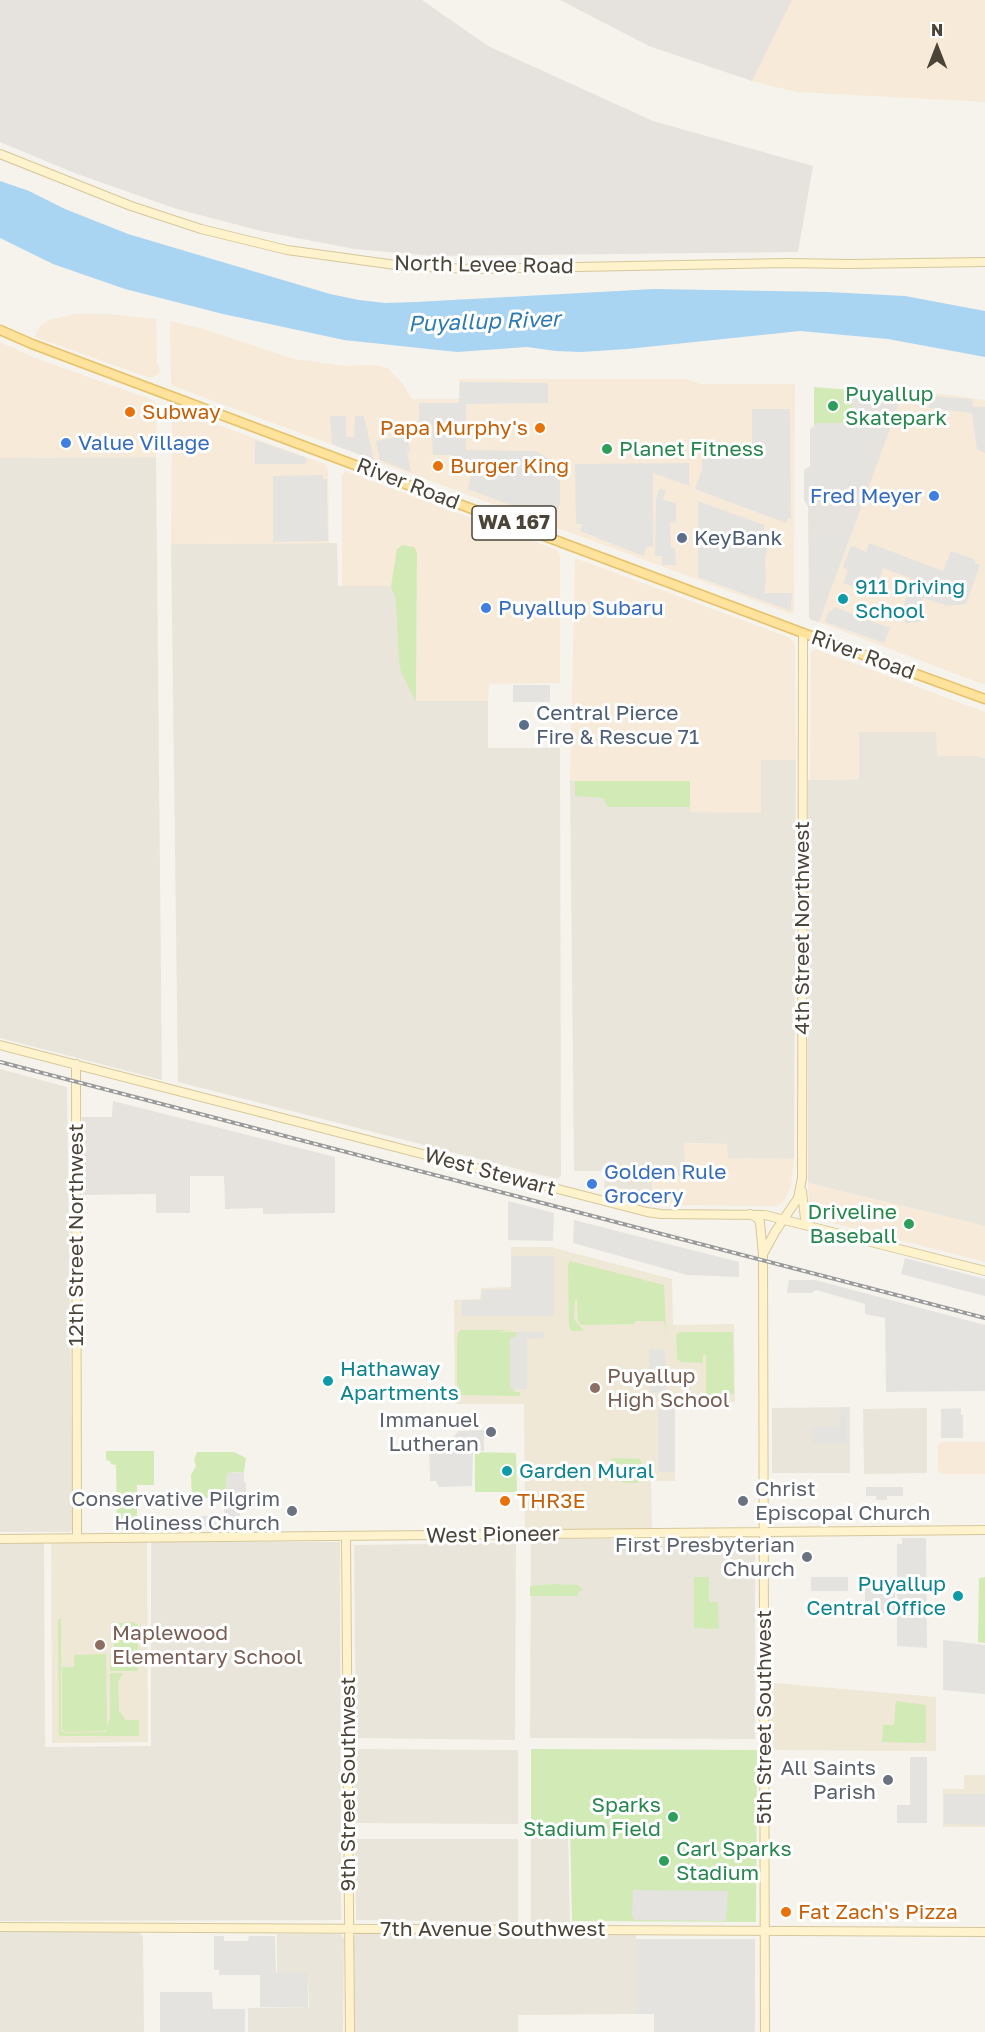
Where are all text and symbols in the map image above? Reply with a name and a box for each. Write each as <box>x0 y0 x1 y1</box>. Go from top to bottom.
north arrow <box>907 18 967 78</box>
text: N <box>931 20 943 40</box>
street label: North Levee Road <box>394 251 574 279</box>
water label: Puyallup River <box>407 306 561 338</box>
place label: Puyallup Skatepark <box>845 381 947 431</box>
place label: Subway <box>142 399 221 425</box>
marker: Puyallup Skatepark <box>826 399 840 413</box>
marker: Subway <box>123 405 137 419</box>
place label: Papa Murphy's <box>380 415 528 441</box>
marker: Papa Murphy's <box>533 421 547 435</box>
place label: Value Village <box>78 430 210 456</box>
marker: Value Village <box>59 436 73 450</box>
place label: Planet Fitness <box>619 436 764 462</box>
marker: Planet Fitness <box>600 442 614 456</box>
street label: River Road <box>353 453 463 515</box>
place label: Burger King <box>450 453 569 479</box>
marker: Burger King <box>431 459 445 473</box>
place label: Fred Meyer <box>810 483 922 509</box>
marker: Fred Meyer <box>927 489 941 503</box>
road number: WA 167 <box>472 506 556 540</box>
place label: KeyBank <box>694 525 782 551</box>
marker: KeyBank <box>675 531 689 545</box>
place label: 911 Driving School <box>855 574 965 624</box>
marker: 911 Driving School <box>836 592 850 606</box>
place label: Puyallup Subaru <box>498 595 664 621</box>
marker: Puyallup Subaru <box>479 601 493 615</box>
street label: River Road <box>808 625 918 685</box>
place label: Central Pierce Fire & Rescue 71 <box>536 700 699 750</box>
marker: Central Pierce Fire & Rescue 71 <box>517 718 531 732</box>
street label: 4th Street Northwest <box>789 821 815 1035</box>
street label: 12th Street Northwest <box>63 1123 89 1347</box>
street label: West Stewart <box>421 1142 559 1202</box>
place label: Golden Rule Grocery <box>604 1159 726 1209</box>
marker: Golden Rule Grocery <box>585 1177 599 1191</box>
place label: Driveline Baseball <box>808 1199 897 1249</box>
marker: Driveline Baseball <box>902 1217 916 1231</box>
place label: Hathaway Apartments <box>340 1356 459 1406</box>
place label: Puyallup High School <box>607 1363 729 1413</box>
marker: Hathaway Apartments <box>321 1374 335 1388</box>
marker: Puyallup High School <box>588 1381 602 1395</box>
place label: Immanuel Lutheran <box>379 1407 479 1457</box>
marker: Immanuel Lutheran <box>484 1425 498 1439</box>
place label: Garden Mural <box>519 1458 654 1484</box>
marker: Garden Mural <box>500 1464 514 1478</box>
place label: Christ Episcopal Church <box>755 1476 931 1526</box>
place label: Conservative Pilgrim Holiness Church <box>71 1486 280 1536</box>
place label: THR3E <box>517 1488 585 1514</box>
marker: THR3E <box>498 1494 512 1508</box>
marker: Christ Episcopal Church <box>736 1494 750 1508</box>
marker: Conservative Pilgrim Holiness Church <box>285 1504 299 1518</box>
street label: West Pioneer <box>426 1521 560 1549</box>
place label: First Presbyterian Church <box>615 1532 795 1582</box>
marker: First Presbyterian Church <box>800 1550 814 1564</box>
place label: Puyallup Central Office <box>806 1571 946 1621</box>
marker: Puyallup Central Office <box>951 1589 965 1603</box>
street label: 5th Street Southwest <box>751 1610 777 1824</box>
place label: Maplewood Elementary School <box>112 1620 303 1670</box>
marker: Maplewood Elementary School <box>93 1638 107 1652</box>
street label: 9th Street Southwest <box>335 1676 361 1892</box>
place label: All Saints Parish <box>780 1755 876 1805</box>
marker: All Saints Parish <box>881 1773 895 1787</box>
place label: Sparks Stadium Field <box>523 1792 661 1842</box>
marker: Sparks Stadium Field <box>666 1810 680 1824</box>
place label: Carl Sparks Stadium <box>676 1836 792 1886</box>
marker: Carl Sparks Stadium <box>657 1854 671 1868</box>
place label: Fat Zach's Pizza <box>798 1899 958 1925</box>
marker: Fat Zach's Pizza <box>779 1905 793 1919</box>
street label: 7th Avenue Southwest <box>380 1916 606 1942</box>

